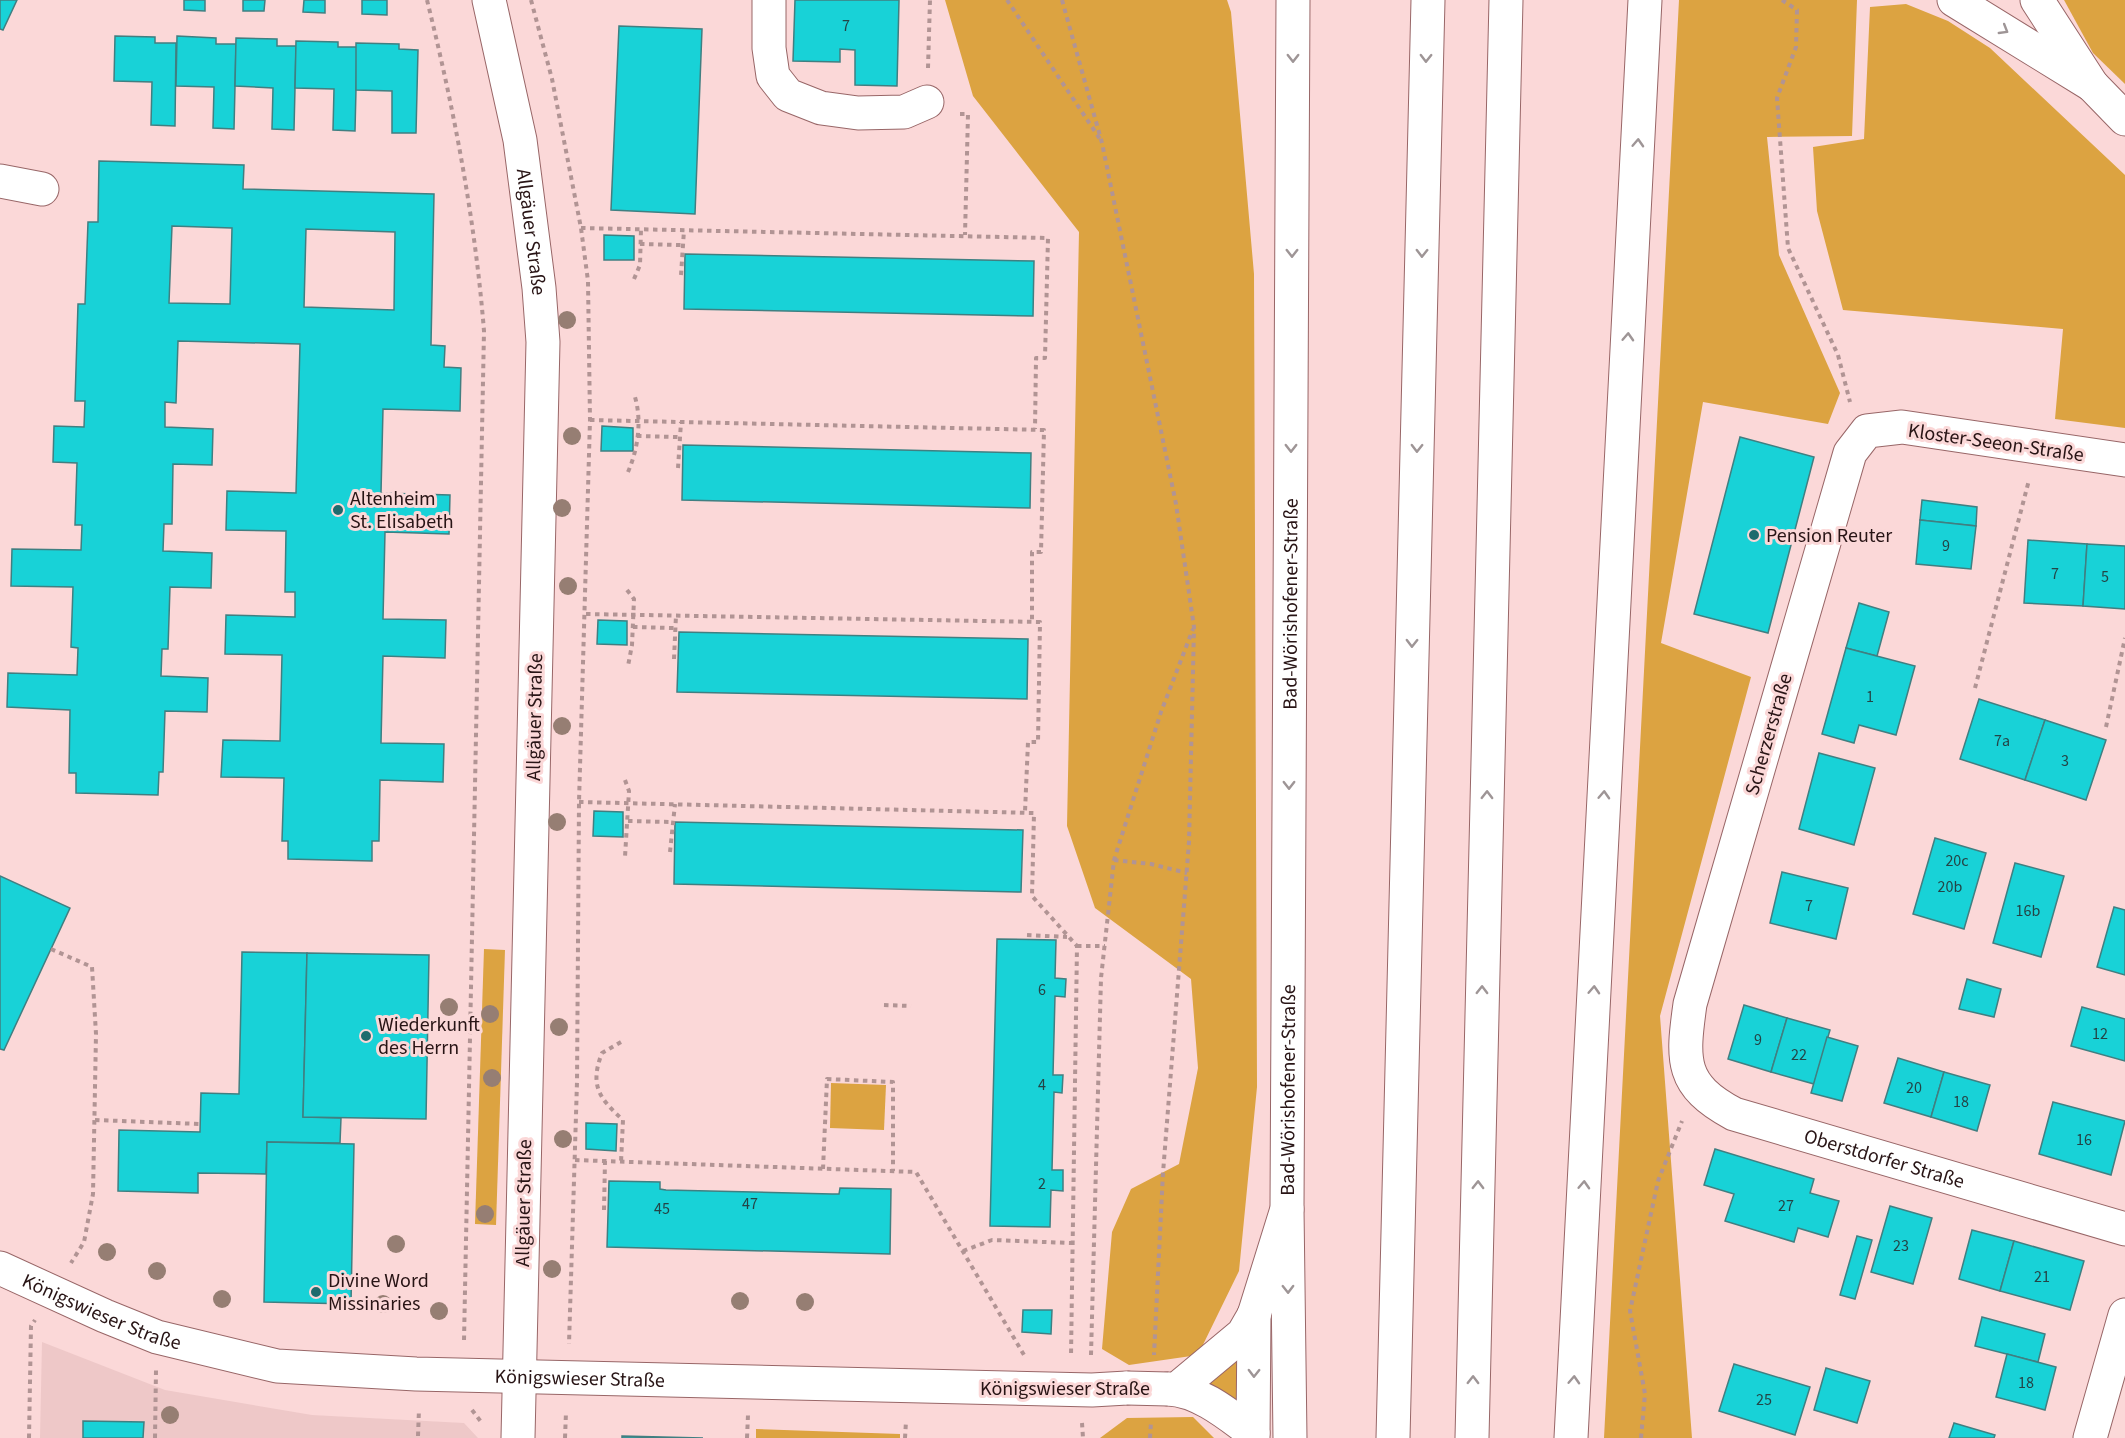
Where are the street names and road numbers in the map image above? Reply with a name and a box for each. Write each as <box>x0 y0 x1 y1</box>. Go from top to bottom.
street label: Allgäuer Straße <box>509 167 553 296</box>
street label: Kloster-Seeon-Straße <box>1906 417 2086 469</box>
street label: Bad-Wörishofener-Straße <box>1276 498 1306 710</box>
street label: Allgäuer Straße <box>520 653 550 781</box>
street label: Scherzerstraße <box>1738 670 1800 798</box>
street label: Bad-Wörishofener-Straße <box>1274 984 1303 1196</box>
street label: Oberstdorfer Straße <box>1800 1122 1968 1196</box>
street label: Allgäuer Straße <box>509 1139 539 1267</box>
street label: Königswieser Straße <box>17 1267 184 1357</box>
street label: Königswieser Straße <box>494 1363 665 1395</box>
street label: Königswieser Straße <box>980 1375 1150 1403</box>

